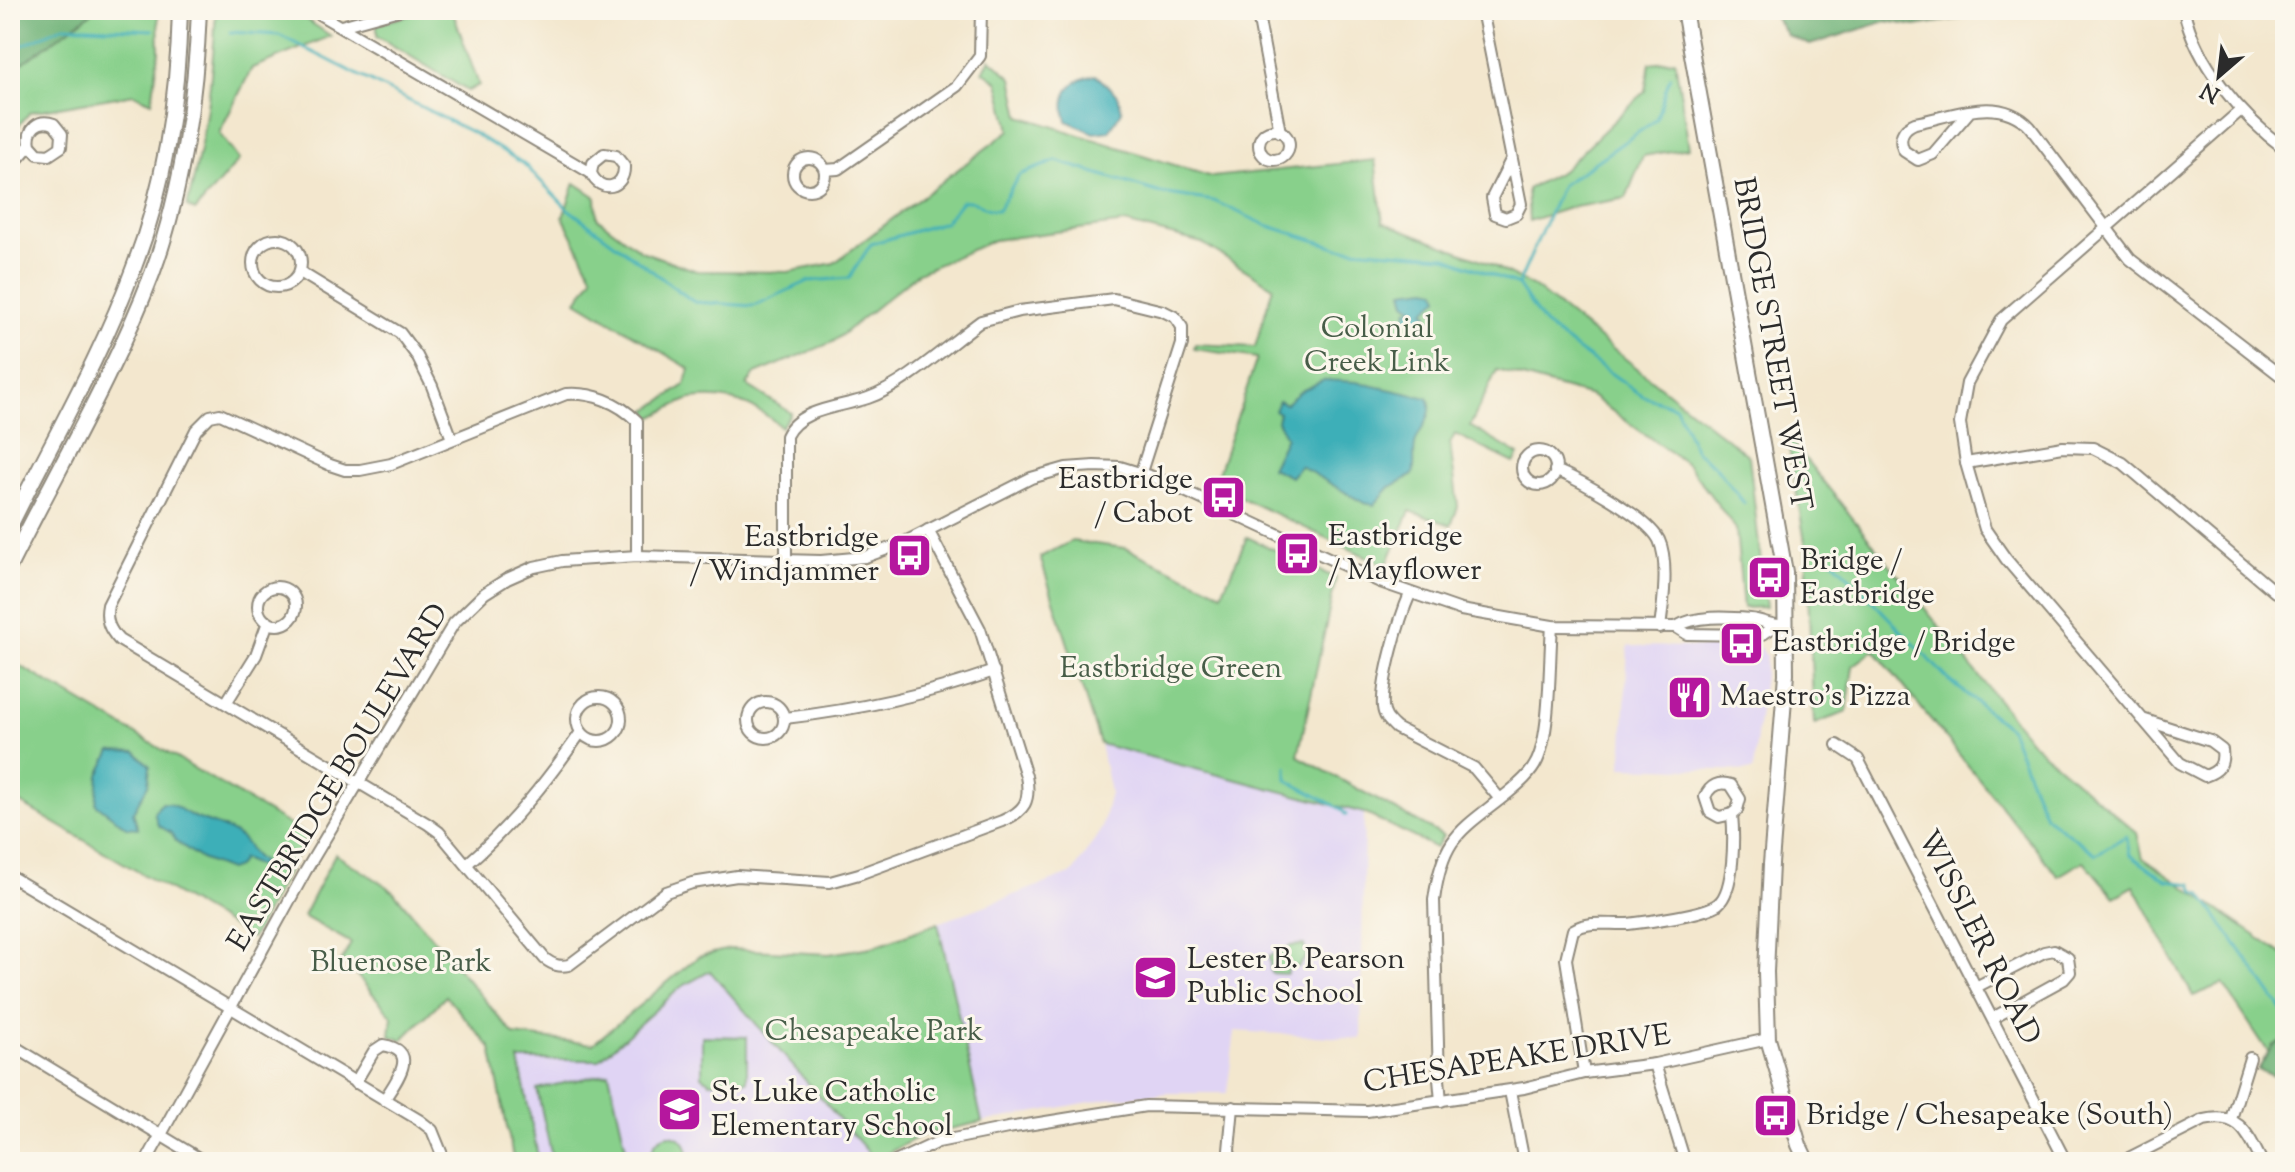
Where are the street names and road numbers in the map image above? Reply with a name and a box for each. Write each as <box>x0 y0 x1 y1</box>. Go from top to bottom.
street label: BRIDGE STREET WEST <box>1721 174 1821 514</box>
street label: EASTBRIDGE BOULEVARD <box>218 596 460 960</box>
street label: WISSLER ROAD <box>1905 823 2051 1053</box>
street label: CHESAPEAKE DRIVE <box>1360 1014 1674 1106</box>

